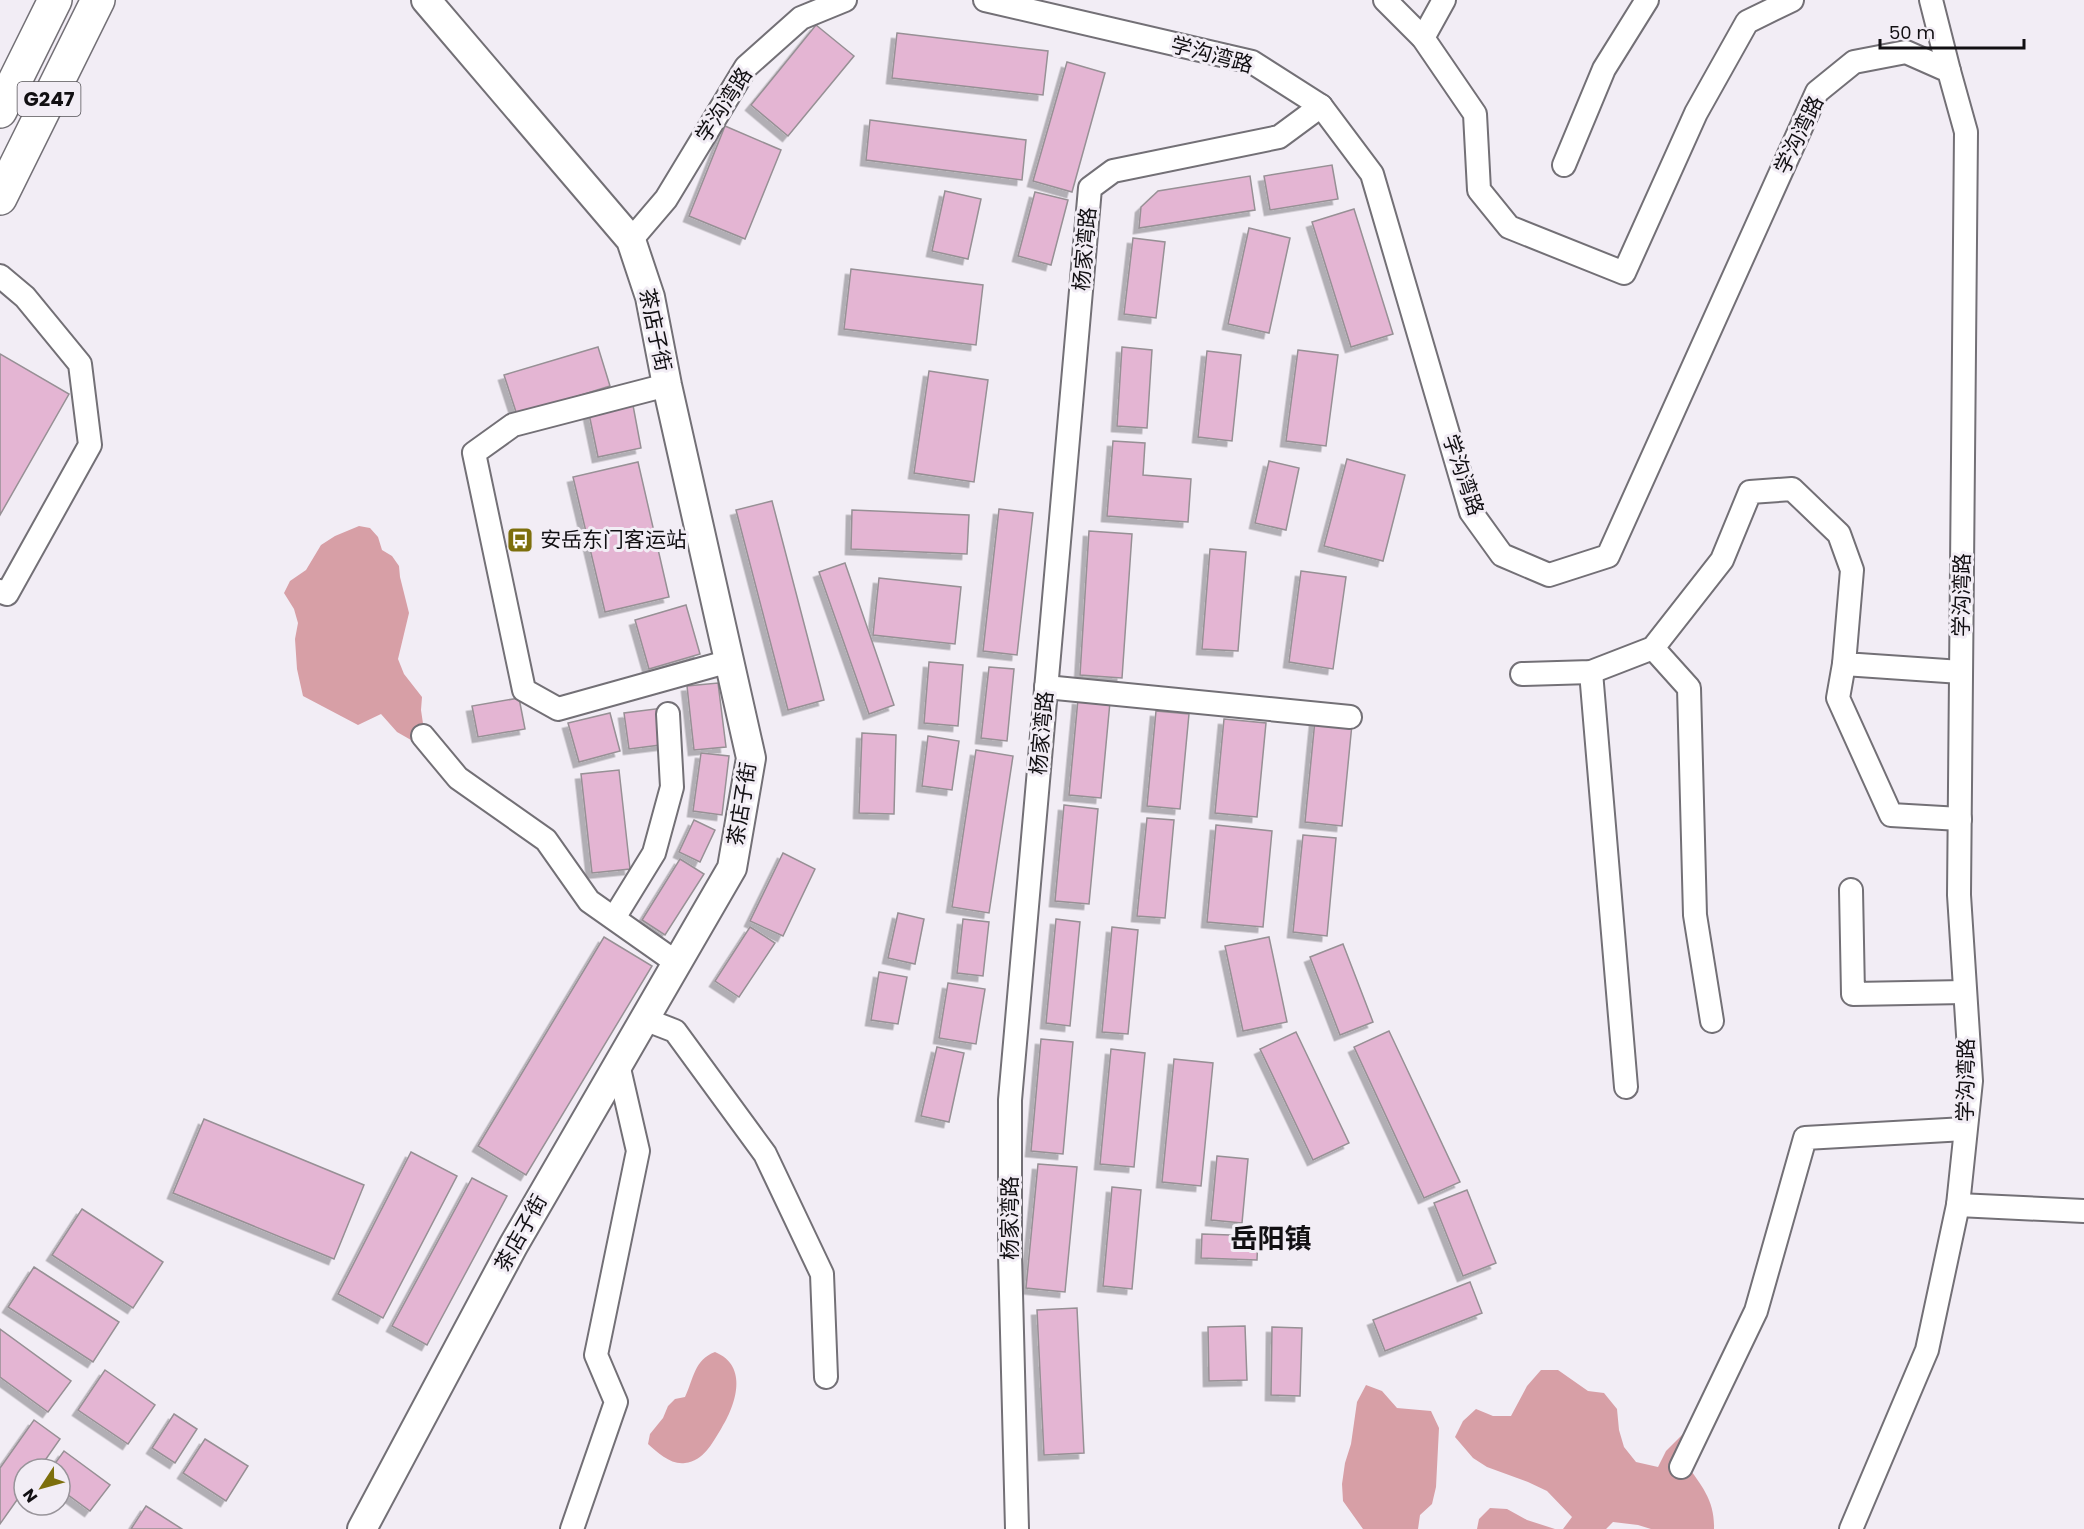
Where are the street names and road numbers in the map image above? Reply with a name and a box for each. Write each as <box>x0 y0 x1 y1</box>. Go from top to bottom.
street label: 学沟湾路 <box>1168 30 1256 79</box>
street label: 学沟湾路 <box>689 62 759 148</box>
road number: G247 <box>17 82 80 116</box>
street label: 学沟湾路 <box>1767 91 1830 179</box>
street label: 杨家湾路 <box>1066 206 1103 292</box>
street label: 茶店子街 <box>633 286 678 374</box>
street label: 学沟湾路 <box>1436 430 1491 519</box>
street label: 学沟湾路 <box>1946 553 1977 637</box>
street label: 杨家湾路 <box>1023 690 1060 776</box>
street label: 茶店子街 <box>721 760 762 848</box>
street label: 学沟湾路 <box>1950 1038 1981 1122</box>
street label: 杨家湾路 <box>995 1176 1024 1260</box>
street label: 茶店子街 <box>488 1189 554 1277</box>

